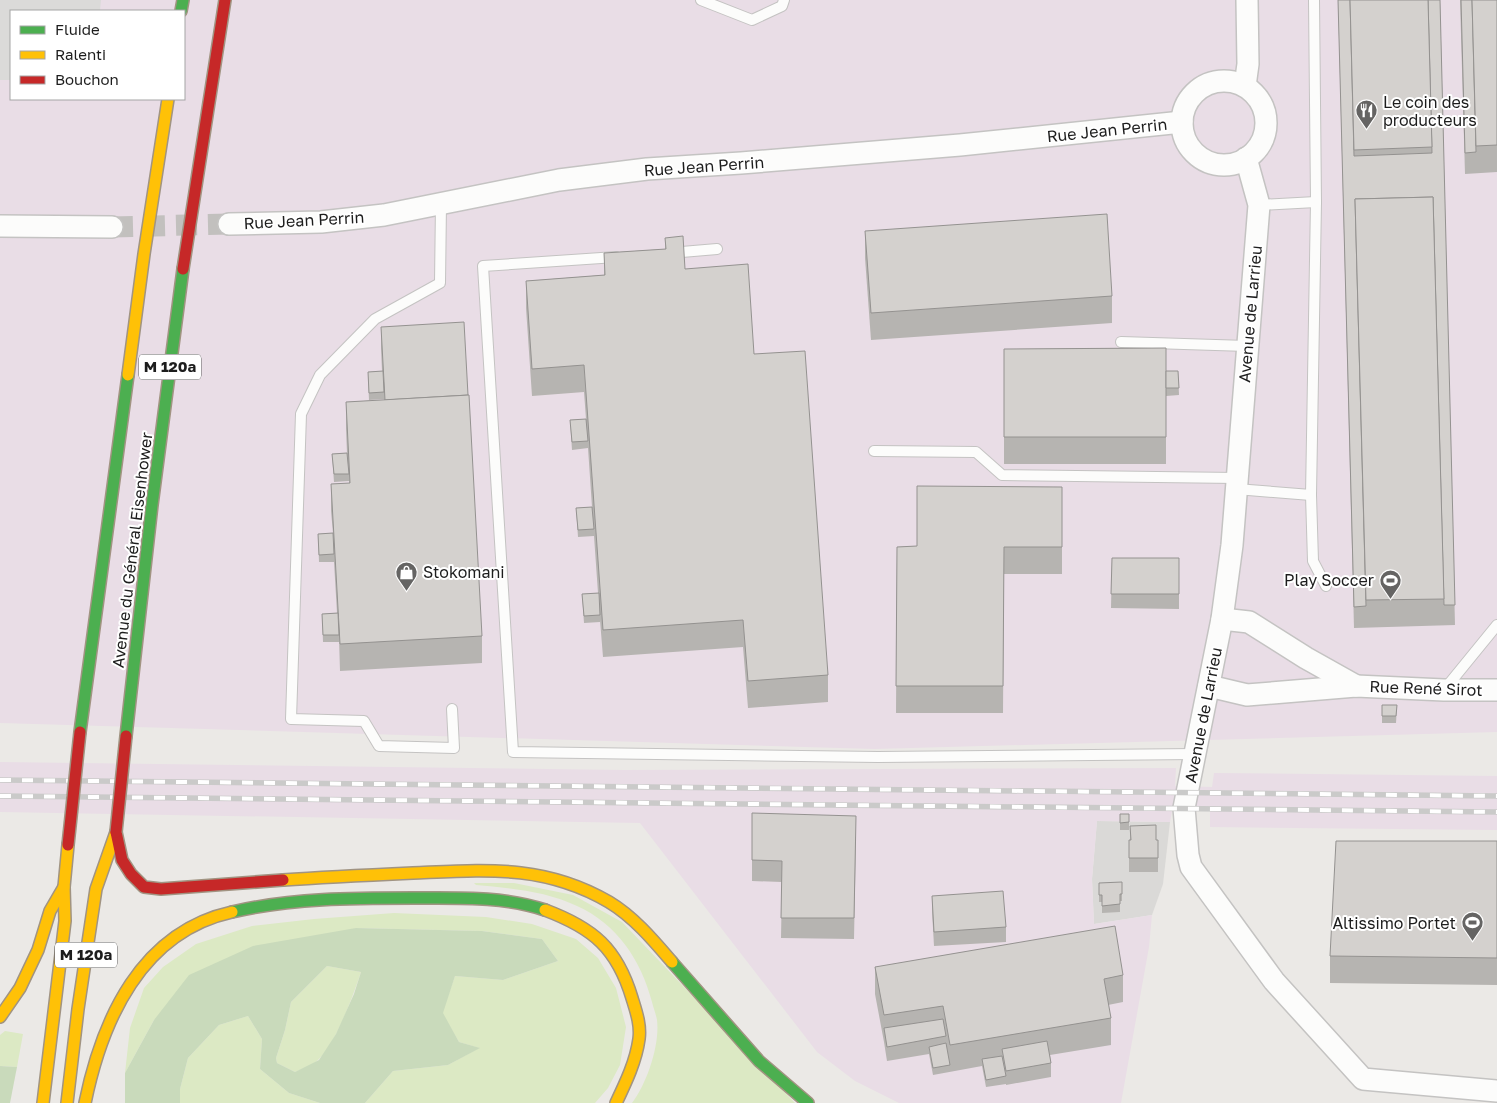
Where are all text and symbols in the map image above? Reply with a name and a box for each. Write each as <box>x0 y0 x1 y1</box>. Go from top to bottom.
legend <box>10 10 185 100</box>
text: Fluide <box>55 20 100 38</box>
text: Ralenti <box>55 45 106 63</box>
text: Bouchon <box>55 70 119 88</box>
place label: Le coin des producteurs <box>1383 92 1477 130</box>
restaurant icon: Le coin des producteurs <box>1355 99 1379 130</box>
street label: Rue Jean Perrin <box>1046 114 1168 146</box>
street label: Rue Jean Perrin <box>643 152 765 180</box>
street label: Rue Jean Perrin <box>243 207 365 233</box>
street label: Avenue de Larrieu <box>1234 245 1266 383</box>
road number: M 120a <box>139 354 201 380</box>
street label: Avenue du Général Eisenhower <box>108 431 156 669</box>
shop icon: Stokomani <box>395 560 419 591</box>
place label: Stokomani <box>423 562 505 582</box>
sports icon: Play Soccer <box>1378 568 1402 599</box>
place label: Play Soccer <box>1284 570 1374 590</box>
street label: Avenue de Larrieu <box>1180 646 1226 784</box>
street label: Rue René Sirot <box>1369 676 1483 700</box>
sports icon: Altissimo Portet <box>1460 911 1484 942</box>
place label: Altissimo Portet <box>1333 913 1456 933</box>
road number: M 120a <box>55 942 117 968</box>

